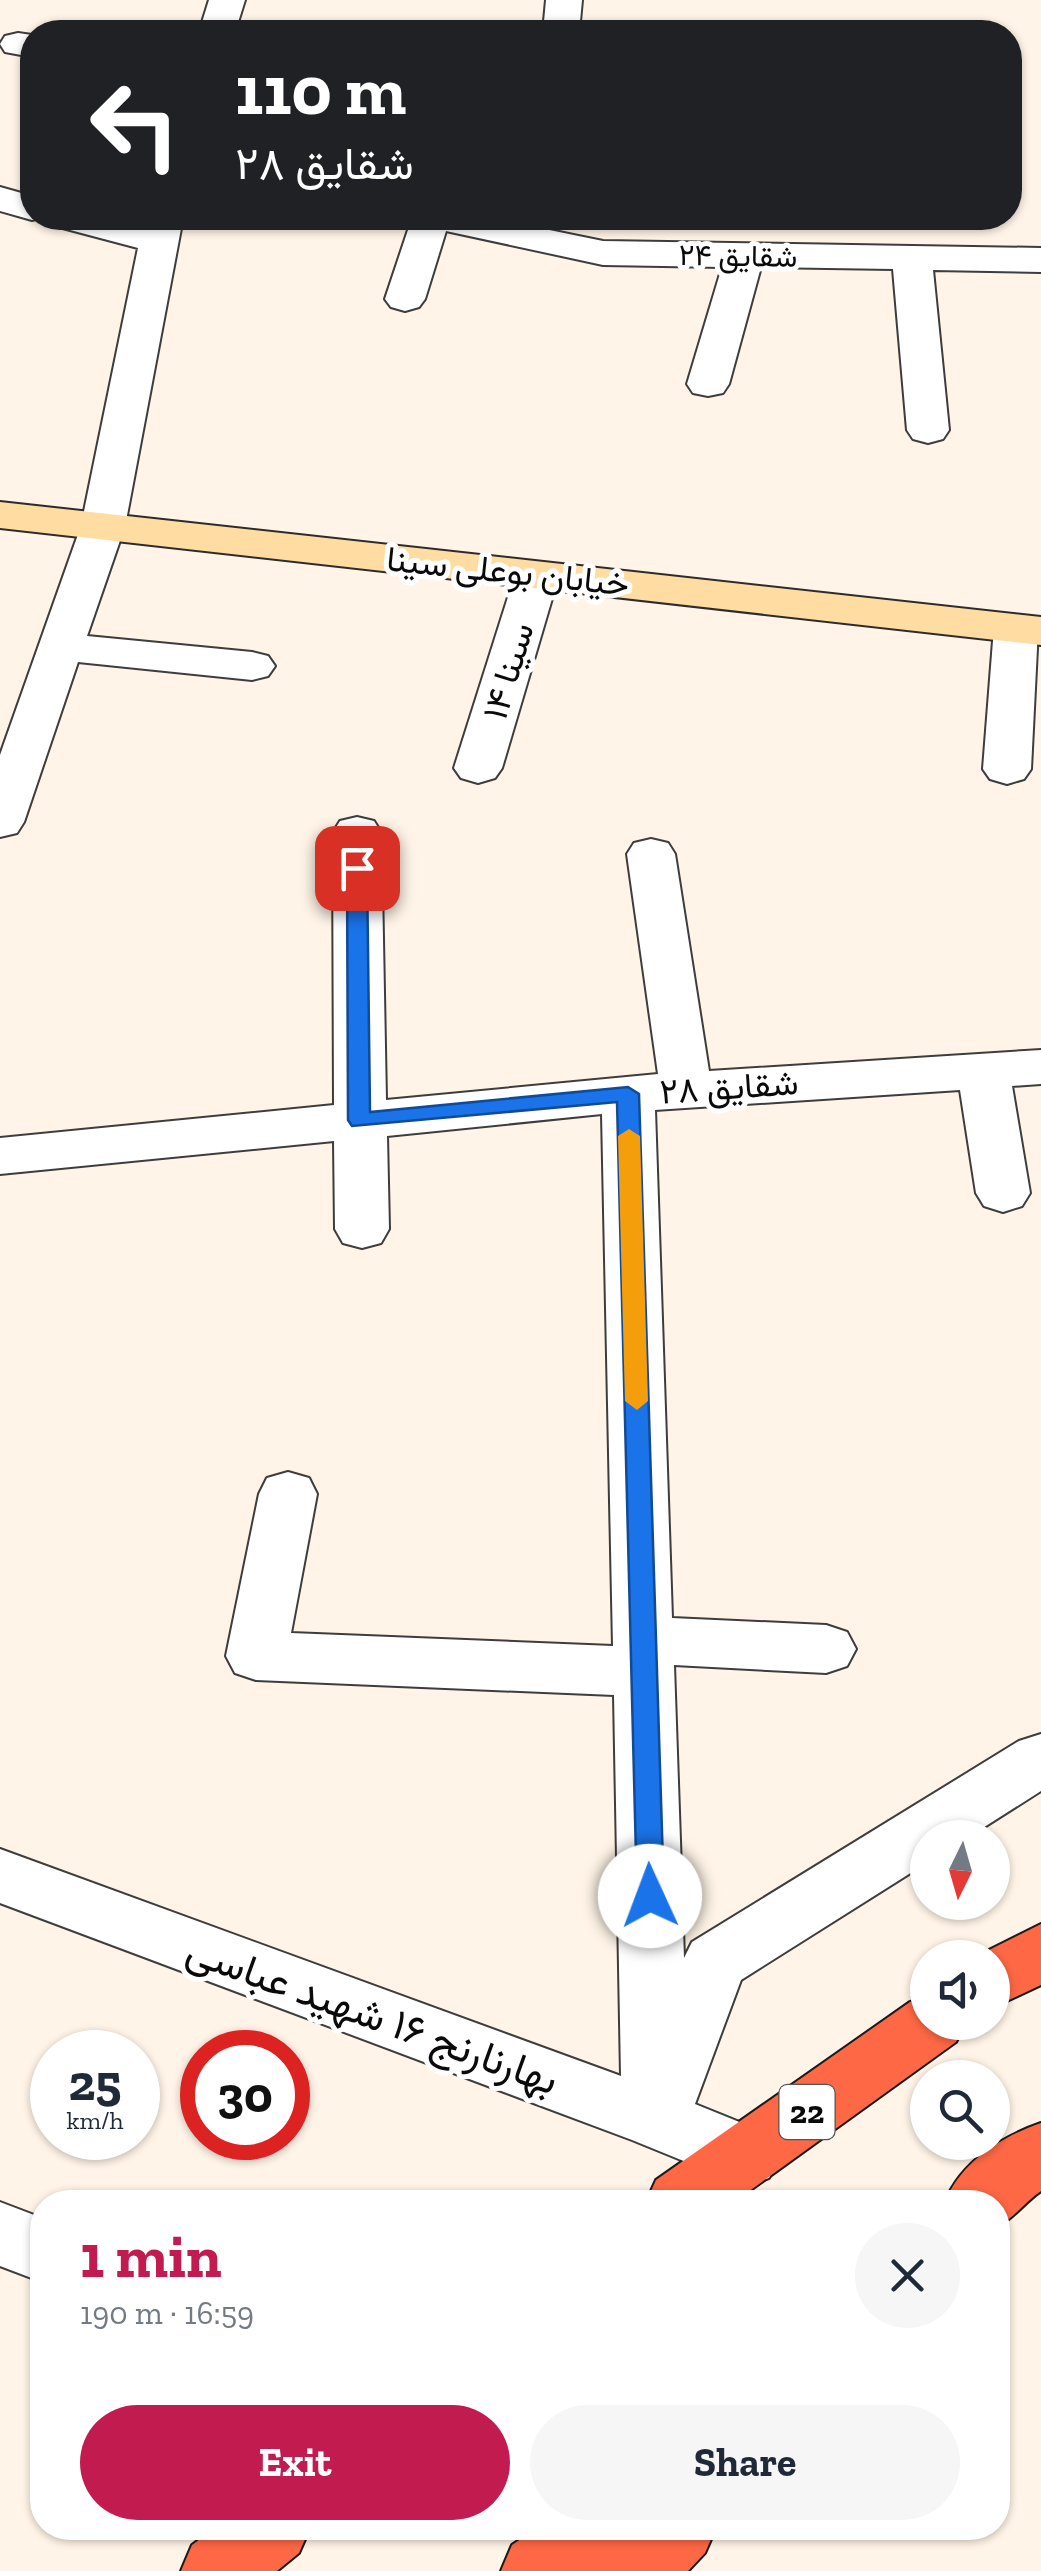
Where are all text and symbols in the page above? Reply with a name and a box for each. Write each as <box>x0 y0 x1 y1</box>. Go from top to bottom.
text: 110 m <box>235 48 406 132</box>
icon: left <box>70 60 200 190</box>
text: شقایق ۲۸ <box>235 137 414 191</box>
street label: شقایق ۲۴ <box>678 237 798 275</box>
street label: خیابان بوعلی سینا <box>385 537 631 606</box>
street label: سینا ۱۴ <box>473 617 543 725</box>
pin <box>315 826 400 911</box>
icon: arrive <box>330 841 385 896</box>
street label: شقایق ۲۸ <box>658 1061 800 1113</box>
north arrow <box>910 1820 1010 1920</box>
map controls <box>910 1820 1010 2160</box>
position arrow <box>598 1844 702 1948</box>
street label: بهارنارنج ۱۶ شهید عباسی <box>179 1924 566 2108</box>
button: sound <box>910 1940 1010 2040</box>
speed limit sign: 30 <box>180 2030 310 2160</box>
text: 25 <box>69 2053 121 2113</box>
button: search <box>910 2060 1010 2160</box>
road number: 22 <box>780 2085 834 2139</box>
text: km/h <box>66 2105 124 2135</box>
text: 1 min <box>80 2220 222 2292</box>
button: close <box>855 2223 960 2328</box>
text: 190 m · 16:59 <box>80 2294 254 2332</box>
button: Exit <box>80 2405 510 2520</box>
button: Share <box>530 2405 960 2520</box>

